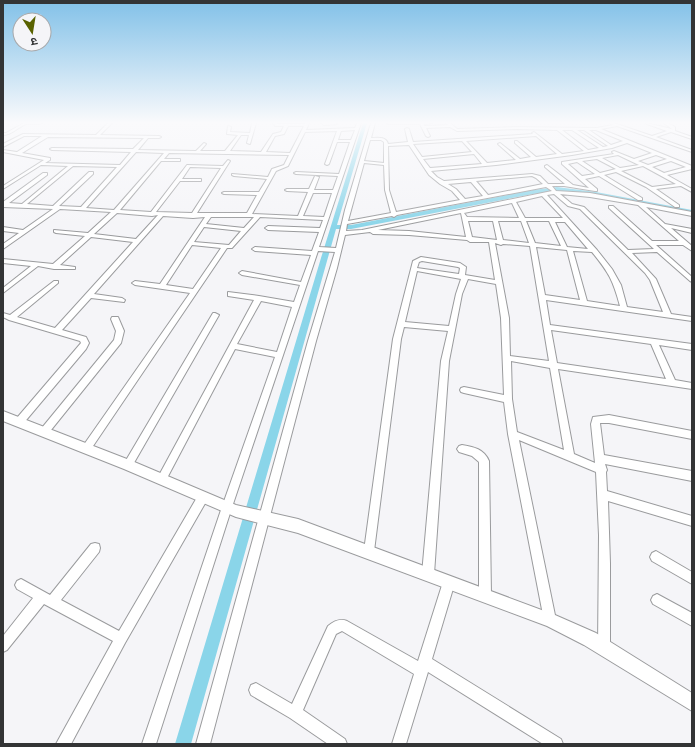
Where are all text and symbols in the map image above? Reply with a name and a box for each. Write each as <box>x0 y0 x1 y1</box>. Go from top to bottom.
north arrow <box>12 12 52 52</box>
text: उ <box>29 33 39 49</box>

